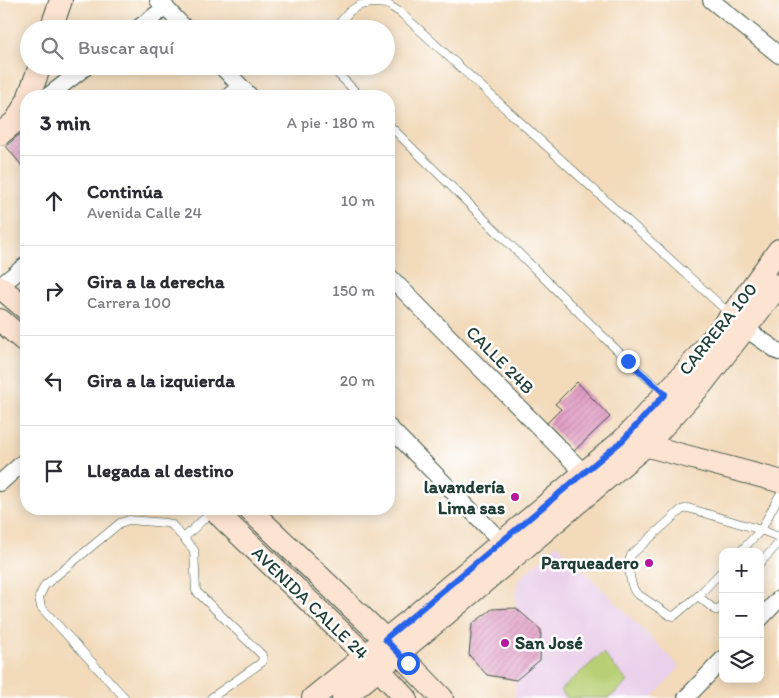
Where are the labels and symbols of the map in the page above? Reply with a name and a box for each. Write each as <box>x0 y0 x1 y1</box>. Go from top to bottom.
street label: CARRERA 100 <box>674 278 762 380</box>
street label: CALLE 24B <box>461 321 539 399</box>
route end <box>617 350 640 373</box>
place label: lavandería Lima sas <box>424 476 506 519</box>
marker: lavandería Lima sas <box>509 491 521 503</box>
street label: AVENIDA CALLE 24 <box>247 542 373 664</box>
place label: Parqueadero <box>541 552 639 574</box>
marker: Parqueadero <box>643 557 655 569</box>
place label: San José <box>515 632 583 654</box>
marker: San José <box>499 637 511 649</box>
route start <box>397 652 420 675</box>

